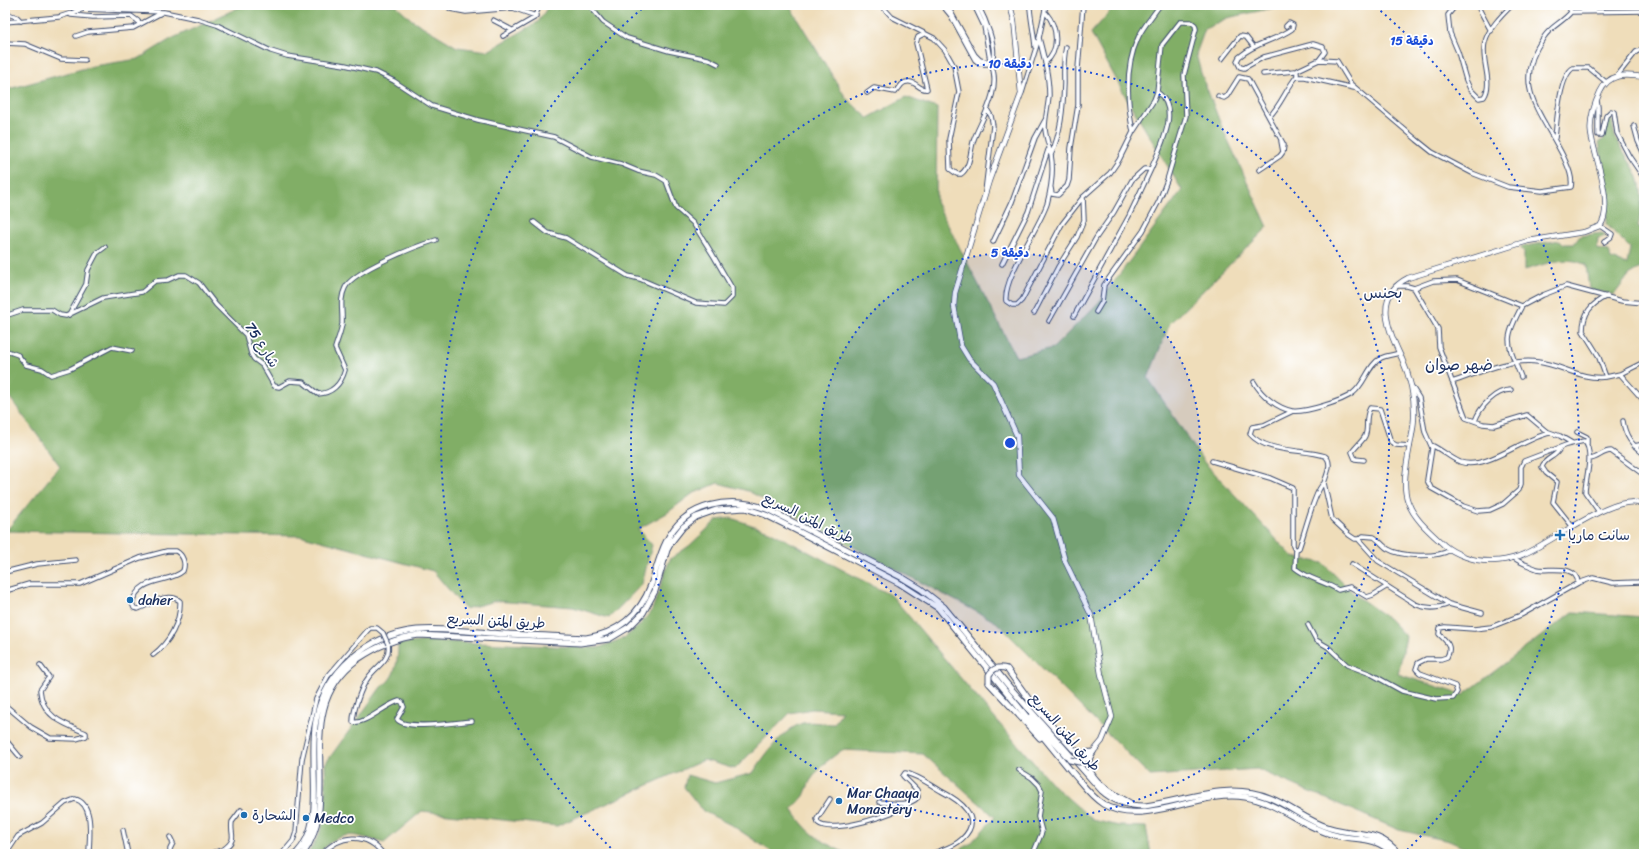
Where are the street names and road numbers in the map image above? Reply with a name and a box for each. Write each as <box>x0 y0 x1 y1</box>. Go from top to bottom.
street label: شارع 75 <box>238 317 286 373</box>
street label: طريق المتن السريع <box>758 485 858 551</box>
street label: طريق المتن السريع <box>446 606 546 636</box>
street label: طريق المتن السريع <box>1023 687 1107 777</box>

